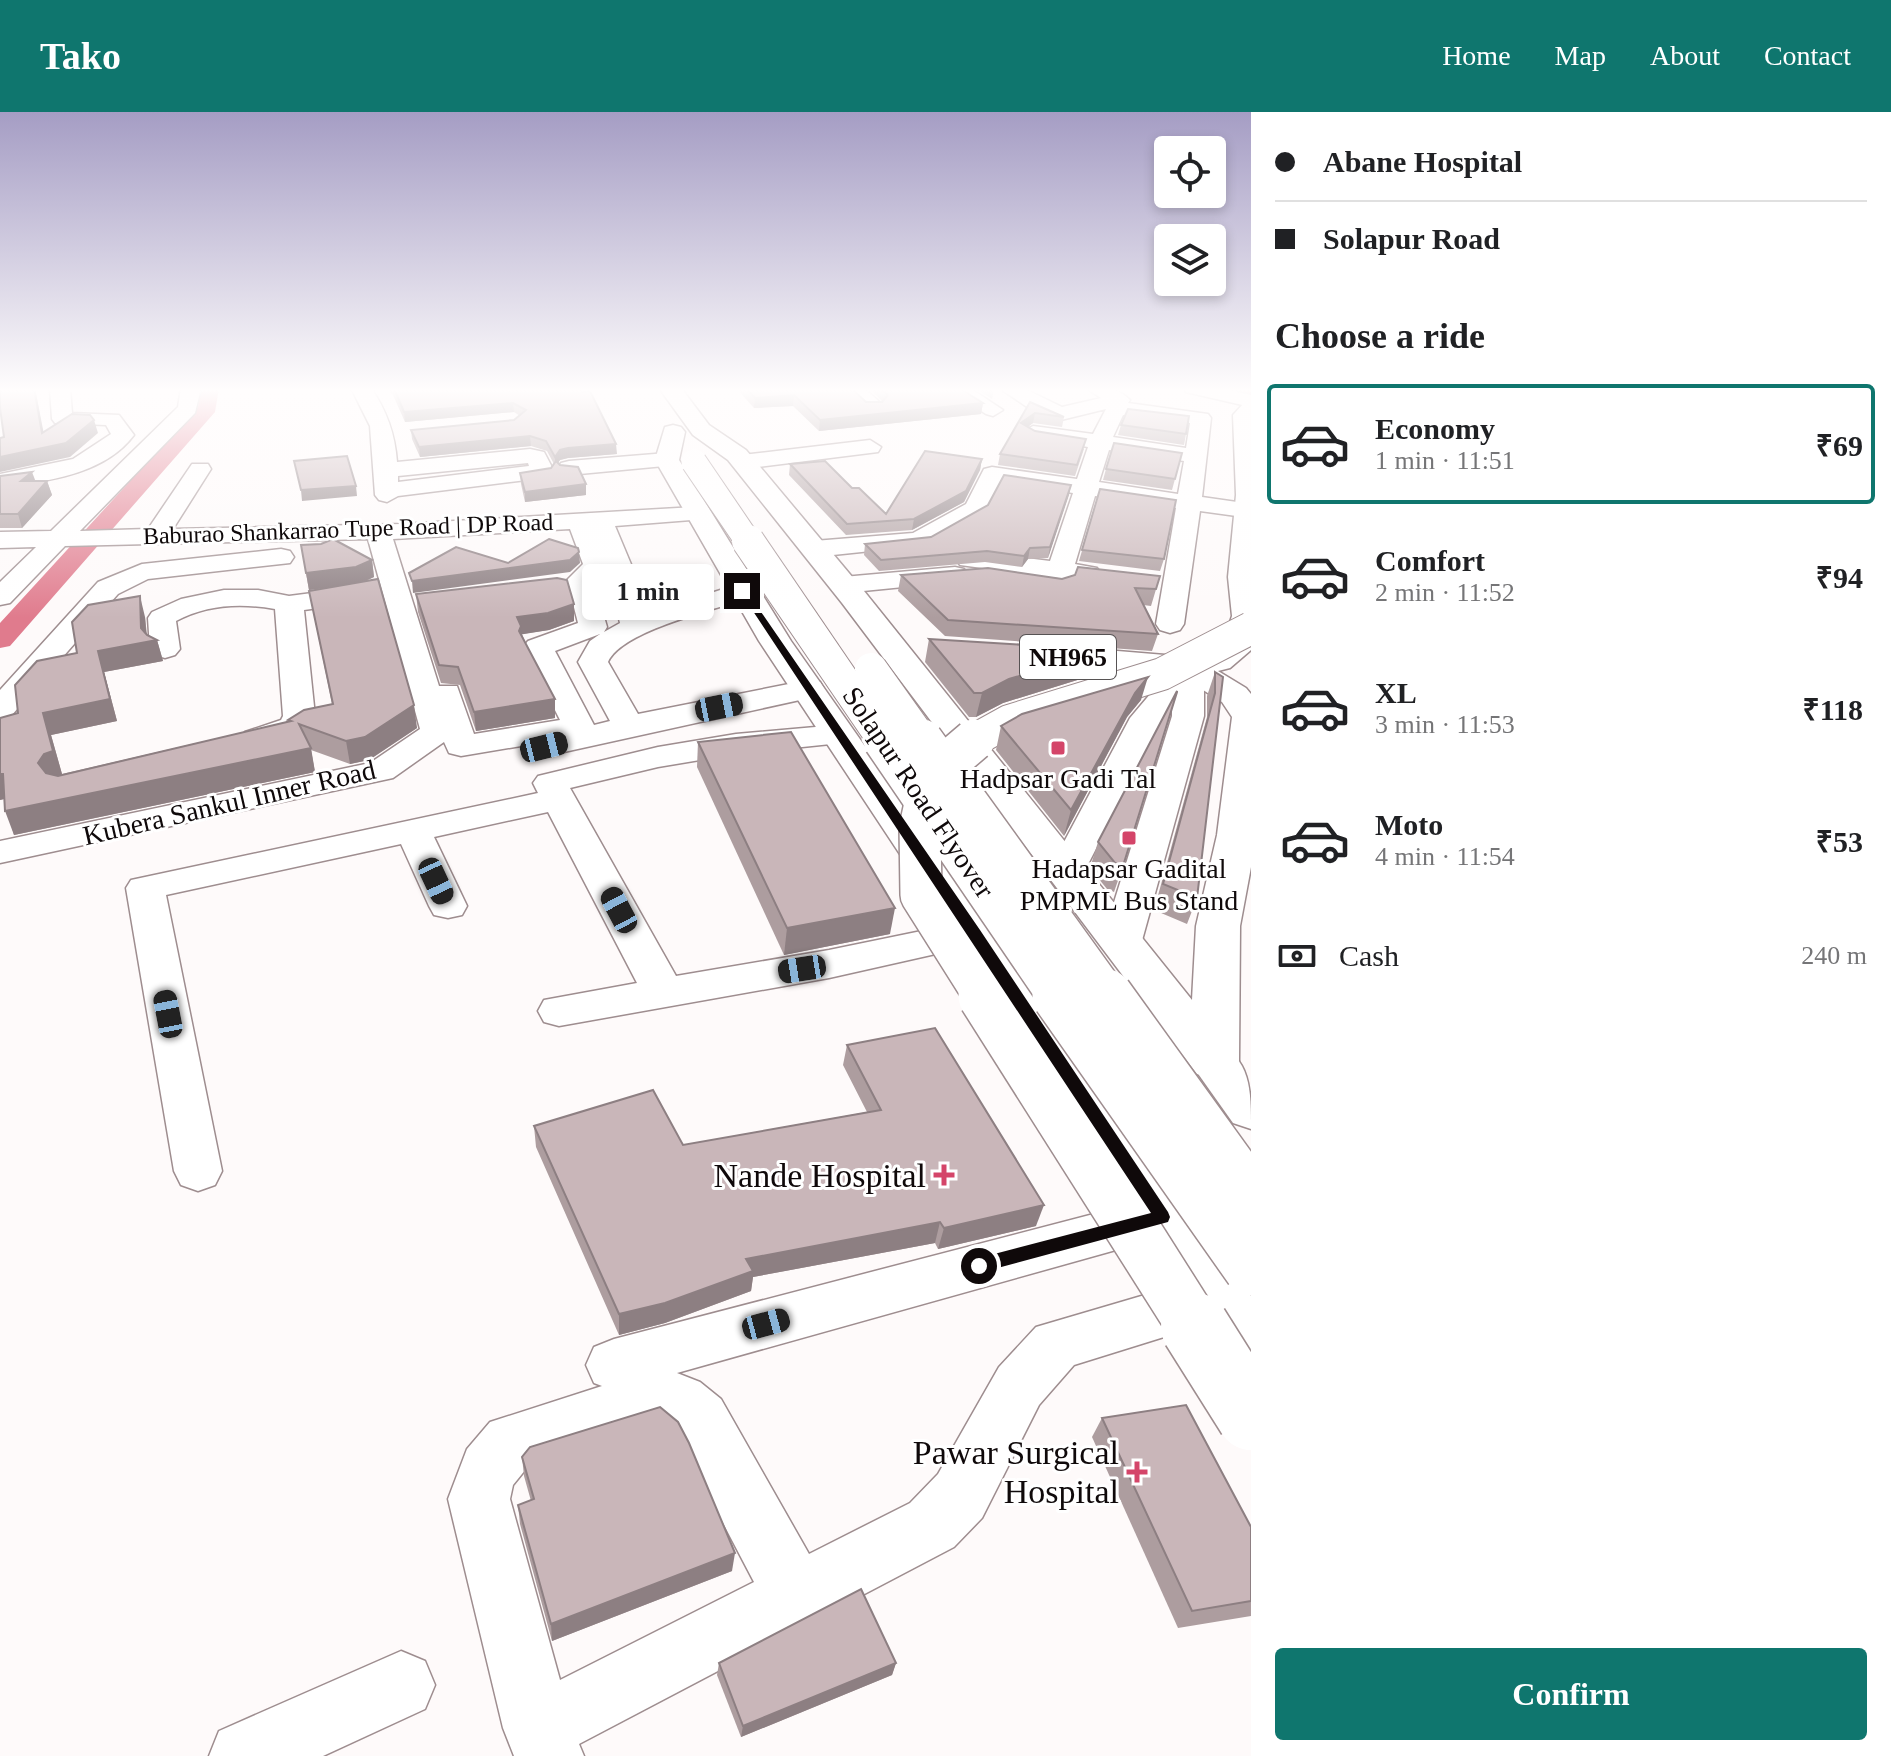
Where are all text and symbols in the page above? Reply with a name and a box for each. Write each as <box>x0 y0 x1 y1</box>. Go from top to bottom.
text: Tako <box>40 35 121 77</box>
text: Home <box>1442 40 1511 71</box>
text: Map <box>1555 40 1606 71</box>
text: About <box>1650 40 1720 71</box>
text: Contact <box>1764 40 1851 71</box>
map controls <box>1154 136 1226 296</box>
button: locate <box>1154 136 1226 208</box>
text: Abane Hospital <box>1323 145 1522 178</box>
text: Solapur Road <box>1323 222 1500 255</box>
button: layers <box>1154 224 1226 296</box>
text: Choose a ride <box>1275 316 1485 356</box>
icon: car <box>1279 408 1351 480</box>
text: Economy <box>1375 412 1495 445</box>
text: ₹69 <box>1816 429 1863 462</box>
text: 1 min · 11:51 <box>1375 446 1515 475</box>
street label: Baburao Shankarrao Tupe Road | DP Road <box>142 509 554 549</box>
icon: car <box>1279 540 1351 612</box>
text: Comfort <box>1375 544 1485 577</box>
text: ₹94 <box>1816 561 1863 594</box>
callout: 1 min <box>582 563 714 619</box>
route end <box>724 573 760 609</box>
text: 1 min <box>617 577 679 606</box>
text: 2 min · 11:52 <box>1375 578 1515 607</box>
road number: NH965 <box>1020 635 1116 679</box>
icon: car <box>1279 672 1351 744</box>
text: XL <box>1375 676 1417 709</box>
street label: Solapur Road Flyover <box>837 681 1001 904</box>
car <box>693 691 745 723</box>
text: ₹118 <box>1802 693 1863 726</box>
text: 3 min · 11:53 <box>1375 710 1515 739</box>
car <box>518 730 570 764</box>
marker: Hadpsar Gadi Tal <box>1049 739 1067 757</box>
street label: Kubera Sankul Inner Road <box>80 754 378 851</box>
place label: Hadpsar Gadi Tal <box>960 763 1157 794</box>
icon: car <box>1279 804 1351 876</box>
text: Moto <box>1375 808 1443 841</box>
text: ₹53 <box>1816 825 1863 858</box>
marker: Hadapsar Gadital PMPML Bus Stand <box>1120 829 1138 847</box>
text: 4 min · 11:54 <box>1375 842 1515 871</box>
place label: Hadapsar Gadital PMPML Bus Stand <box>1020 853 1238 916</box>
car <box>415 854 457 908</box>
car <box>597 883 641 937</box>
icon: cash <box>1275 934 1319 978</box>
text: Cash <box>1339 939 1399 972</box>
text: 240 m <box>1801 941 1867 970</box>
car <box>776 953 828 985</box>
car <box>152 988 184 1040</box>
place label: Nande Hospital <box>714 1157 926 1194</box>
marker: Nande Hospital <box>933 1164 955 1186</box>
route start <box>961 1248 997 1284</box>
car <box>740 1306 792 1342</box>
place label: Pawar Surgical Hospital <box>913 1434 1119 1510</box>
marker: Pawar Surgical Hospital <box>1126 1461 1148 1483</box>
button: Confirm <box>1275 1648 1867 1740</box>

